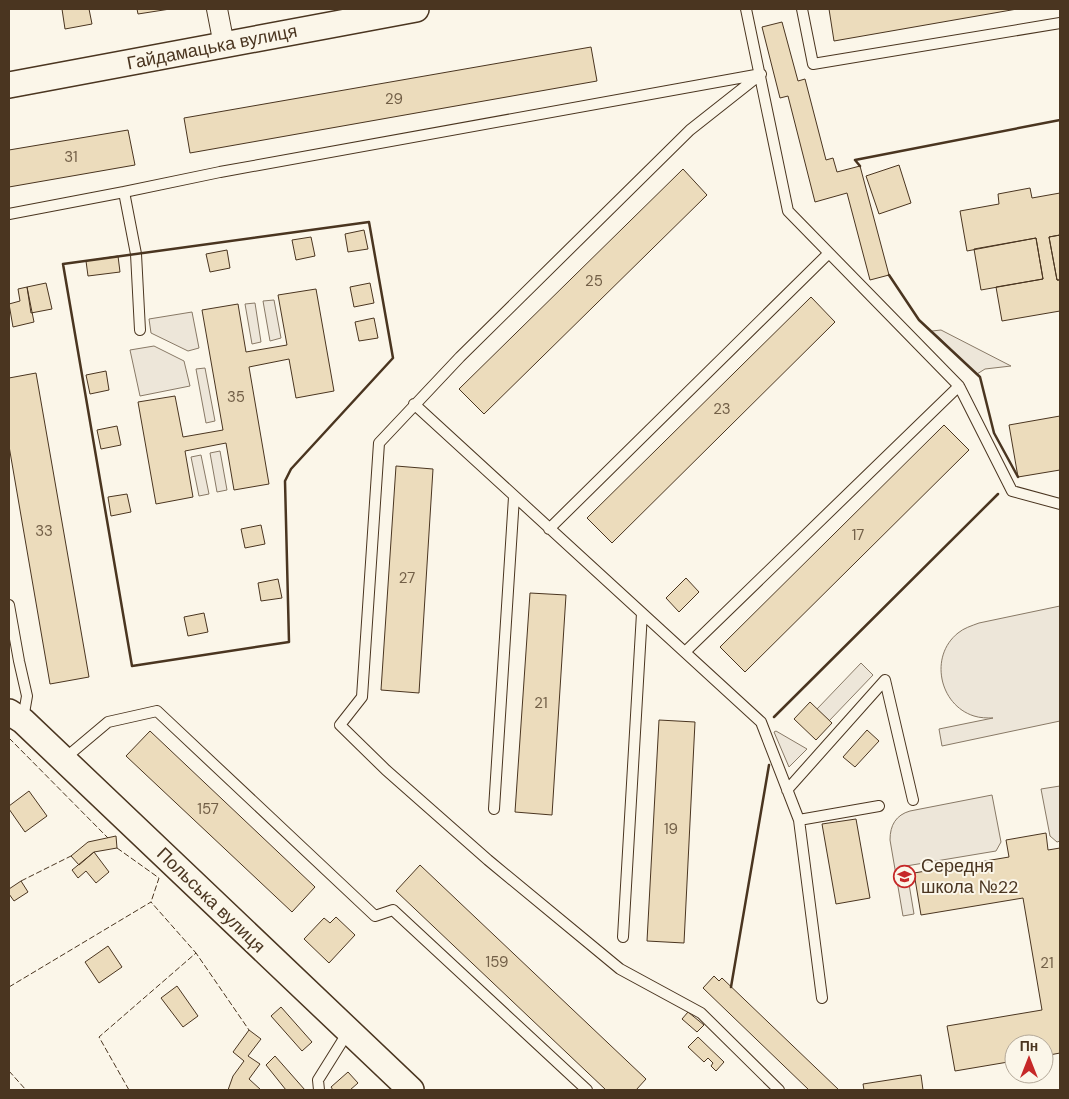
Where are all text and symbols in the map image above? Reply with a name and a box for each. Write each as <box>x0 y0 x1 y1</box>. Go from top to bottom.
street label: Гайдамацька вулиця <box>125 19 299 75</box>
house number: 29 <box>385 89 403 109</box>
house number: 31 <box>64 147 78 167</box>
house number: 25 <box>585 271 603 291</box>
house number: 35 <box>227 387 245 407</box>
house number: 23 <box>713 399 731 419</box>
house number: 33 <box>35 521 53 541</box>
house number: 17 <box>852 525 864 545</box>
house number: 27 <box>399 568 415 588</box>
house number: 21 <box>534 693 548 713</box>
house number: 157 <box>197 799 219 819</box>
house number: 19 <box>664 819 678 839</box>
street label: Польська вулиця <box>151 842 271 958</box>
place label: Середня школа №22 <box>921 854 1018 899</box>
school or university icon: Середня школа №22 <box>893 864 917 888</box>
house number: 159 <box>486 952 508 972</box>
house number: 21 <box>1040 953 1054 973</box>
north arrow <box>1004 1034 1054 1084</box>
text: Пн <box>1020 1037 1038 1055</box>

